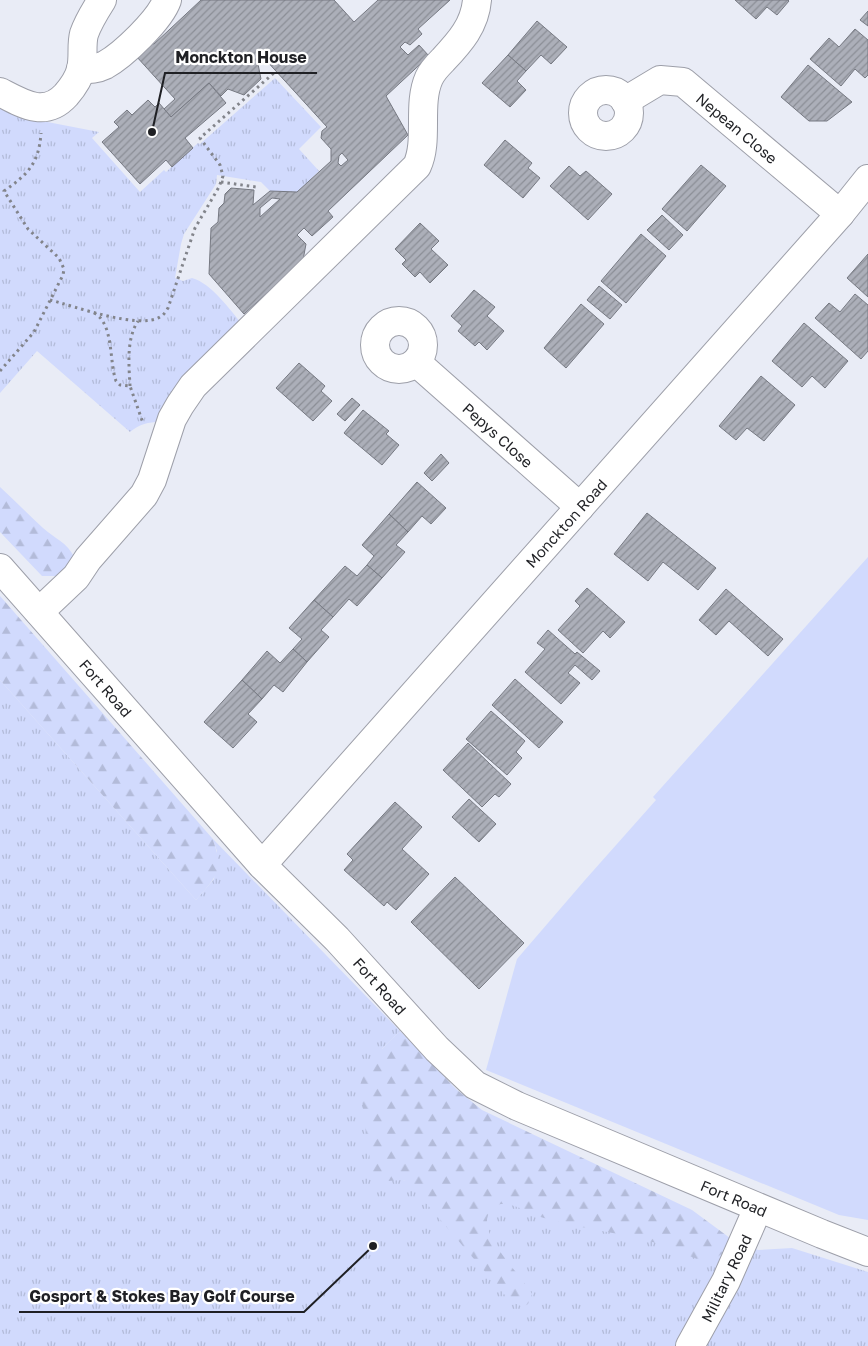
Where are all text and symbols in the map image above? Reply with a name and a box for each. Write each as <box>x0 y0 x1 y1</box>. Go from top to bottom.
callout: Monckton House <box>165 42 317 73</box>
text: Monckton House <box>175 47 307 67</box>
street label: Nepean Close <box>693 89 781 167</box>
street label: Pepys Close <box>459 399 537 471</box>
street label: Monckton Road <box>522 475 610 571</box>
street label: Fort Road <box>76 656 136 720</box>
street label: Fort Road <box>350 954 410 1018</box>
street label: Fort Road <box>698 1176 770 1220</box>
street label: Military Road <box>697 1231 755 1325</box>
callout: Gosport & Stokes Bay Golf Course <box>19 1281 304 1312</box>
text: Gosport & Stokes Bay Golf Course <box>29 1286 295 1306</box>

